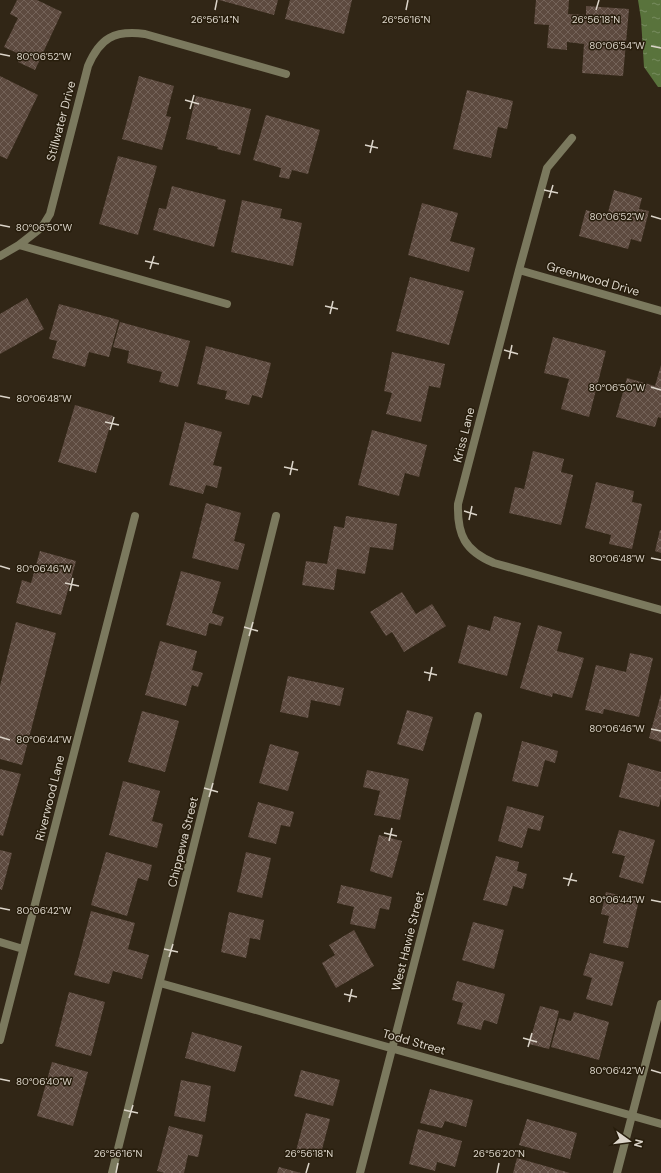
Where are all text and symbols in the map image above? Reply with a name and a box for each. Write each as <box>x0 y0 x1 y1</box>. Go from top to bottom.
text: 26°56'14"N <box>191 13 239 26</box>
text: 26°56'16"N <box>382 13 430 26</box>
text: 26°56'18"N <box>572 13 620 26</box>
text: 80°06'54"W <box>589 39 645 52</box>
text: 80°06'52"W <box>16 50 72 63</box>
street label: Stillwater Drive <box>43 79 79 163</box>
text: 80°06'52"W <box>589 210 645 223</box>
text: 80°06'50"W <box>16 221 72 234</box>
street label: Greenwood Drive <box>545 258 642 300</box>
text: 80°06'50"W <box>589 381 645 394</box>
text: 80°06'48"W <box>16 392 72 405</box>
street label: Kriss Lane <box>449 406 479 464</box>
text: 80°06'48"W <box>589 552 645 565</box>
text: 80°06'46"W <box>16 562 72 575</box>
text: 80°06'46"W <box>589 722 645 735</box>
text: 80°06'44"W <box>16 733 72 746</box>
street label: Riverwood Lane <box>32 753 68 842</box>
street label: Chippewa Street <box>164 795 202 889</box>
street label: West Hawie Street <box>388 889 428 992</box>
text: 80°06'44"W <box>589 893 645 906</box>
text: 80°06'42"W <box>17 904 72 917</box>
street label: Todd Street <box>381 1025 448 1059</box>
text: 80°06'42"W <box>590 1064 645 1077</box>
text: 80°06'40"W <box>16 1075 72 1088</box>
north arrow <box>609 1121 649 1161</box>
text: N <box>631 1138 646 1149</box>
text: 26°56'16"N <box>94 1147 142 1160</box>
text: 26°56'18"N <box>285 1147 333 1160</box>
text: 26°56'20"N <box>473 1147 525 1160</box>

